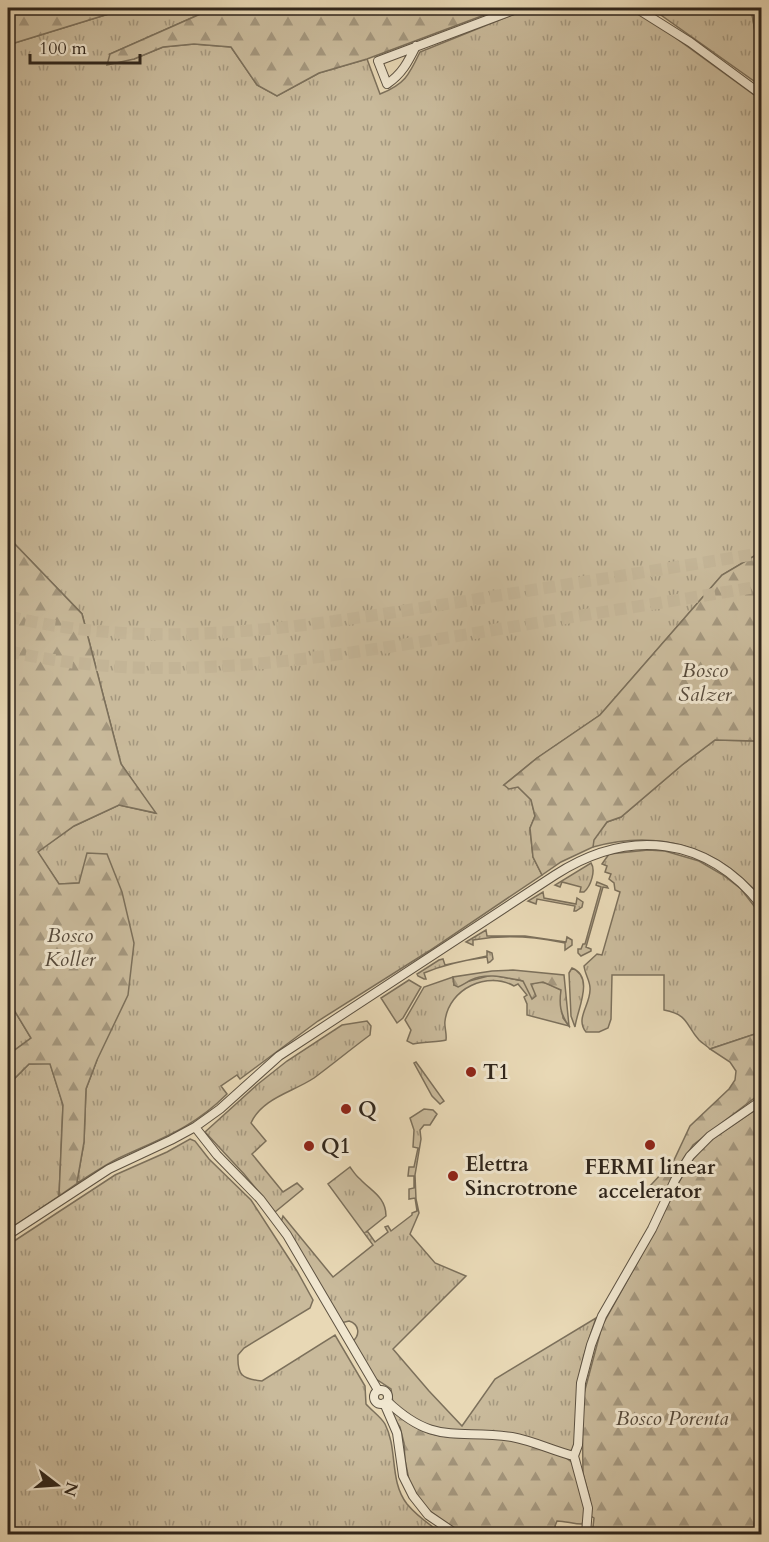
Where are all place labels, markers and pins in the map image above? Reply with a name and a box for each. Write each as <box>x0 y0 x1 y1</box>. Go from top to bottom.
place label: T1 <box>483 1058 509 1087</box>
marker: T1 <box>464 1065 478 1079</box>
place label: Q <box>358 1095 377 1124</box>
marker: Q <box>339 1102 353 1116</box>
place label: Q1 <box>321 1132 350 1161</box>
marker: FERMI linear accelerator <box>643 1138 657 1152</box>
marker: Q1 <box>302 1139 316 1153</box>
place label: Elettra Sincrotrone <box>465 1150 578 1203</box>
place label: FERMI linear accelerator <box>584 1153 716 1206</box>
marker: Elettra Sincrotrone <box>446 1169 460 1183</box>

